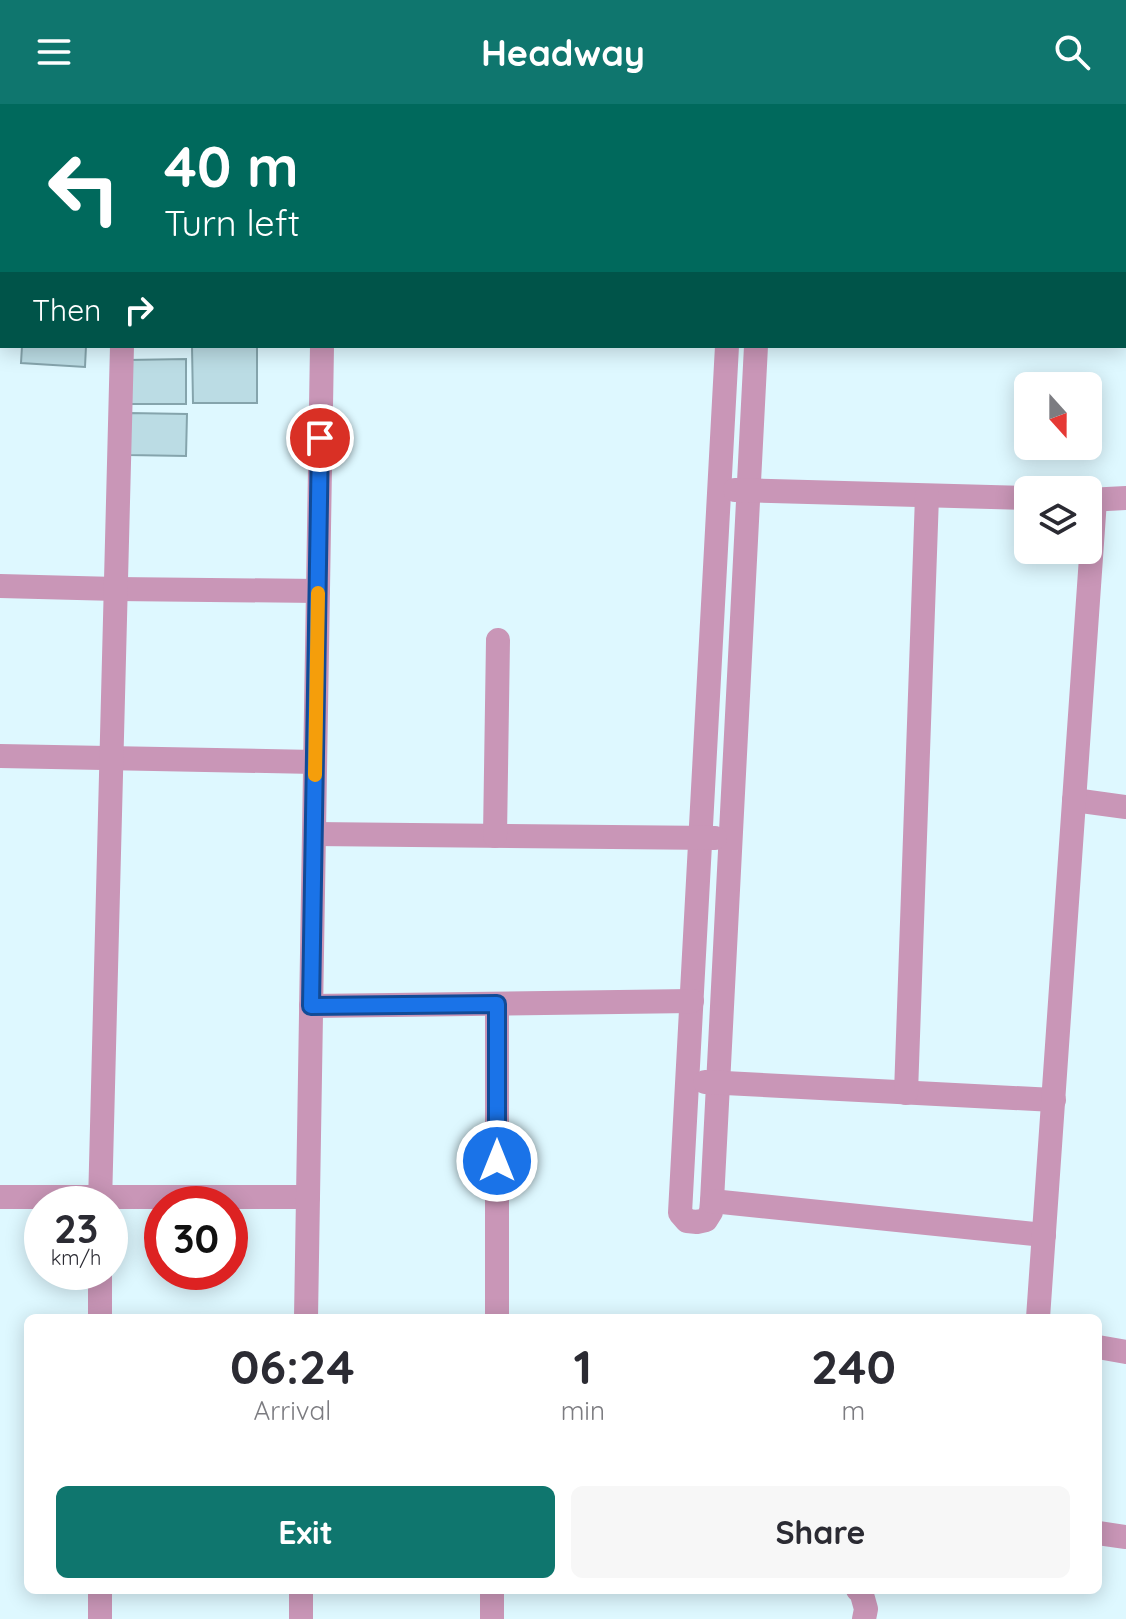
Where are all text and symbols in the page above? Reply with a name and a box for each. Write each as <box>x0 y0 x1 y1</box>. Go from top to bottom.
icon: menu <box>32 30 76 74</box>
text: Headway <box>481 30 645 75</box>
icon: search <box>1050 30 1094 74</box>
text: 40 m <box>164 131 299 201</box>
icon: left <box>32 136 136 240</box>
text: Turn left <box>164 200 300 245</box>
icon: right <box>117 288 161 332</box>
text: Then <box>32 291 101 329</box>
north arrow <box>1014 372 1102 460</box>
map controls <box>1014 372 1102 564</box>
pin <box>286 404 354 472</box>
icon: arrive <box>298 416 342 460</box>
button: layers <box>1014 476 1102 564</box>
position arrow <box>455 1119 539 1203</box>
speed limit sign: 30 <box>144 1186 248 1290</box>
text: 23 <box>54 1203 98 1253</box>
text: km/h <box>51 1245 101 1270</box>
text: 06:24 <box>230 1336 355 1396</box>
text: 1 <box>573 1336 592 1396</box>
text: 240 <box>811 1336 896 1396</box>
text: Arrival <box>253 1394 331 1427</box>
text: min <box>561 1394 605 1427</box>
text: m <box>842 1394 865 1427</box>
button: Exit <box>56 1486 555 1578</box>
button: Share <box>571 1486 1070 1578</box>

